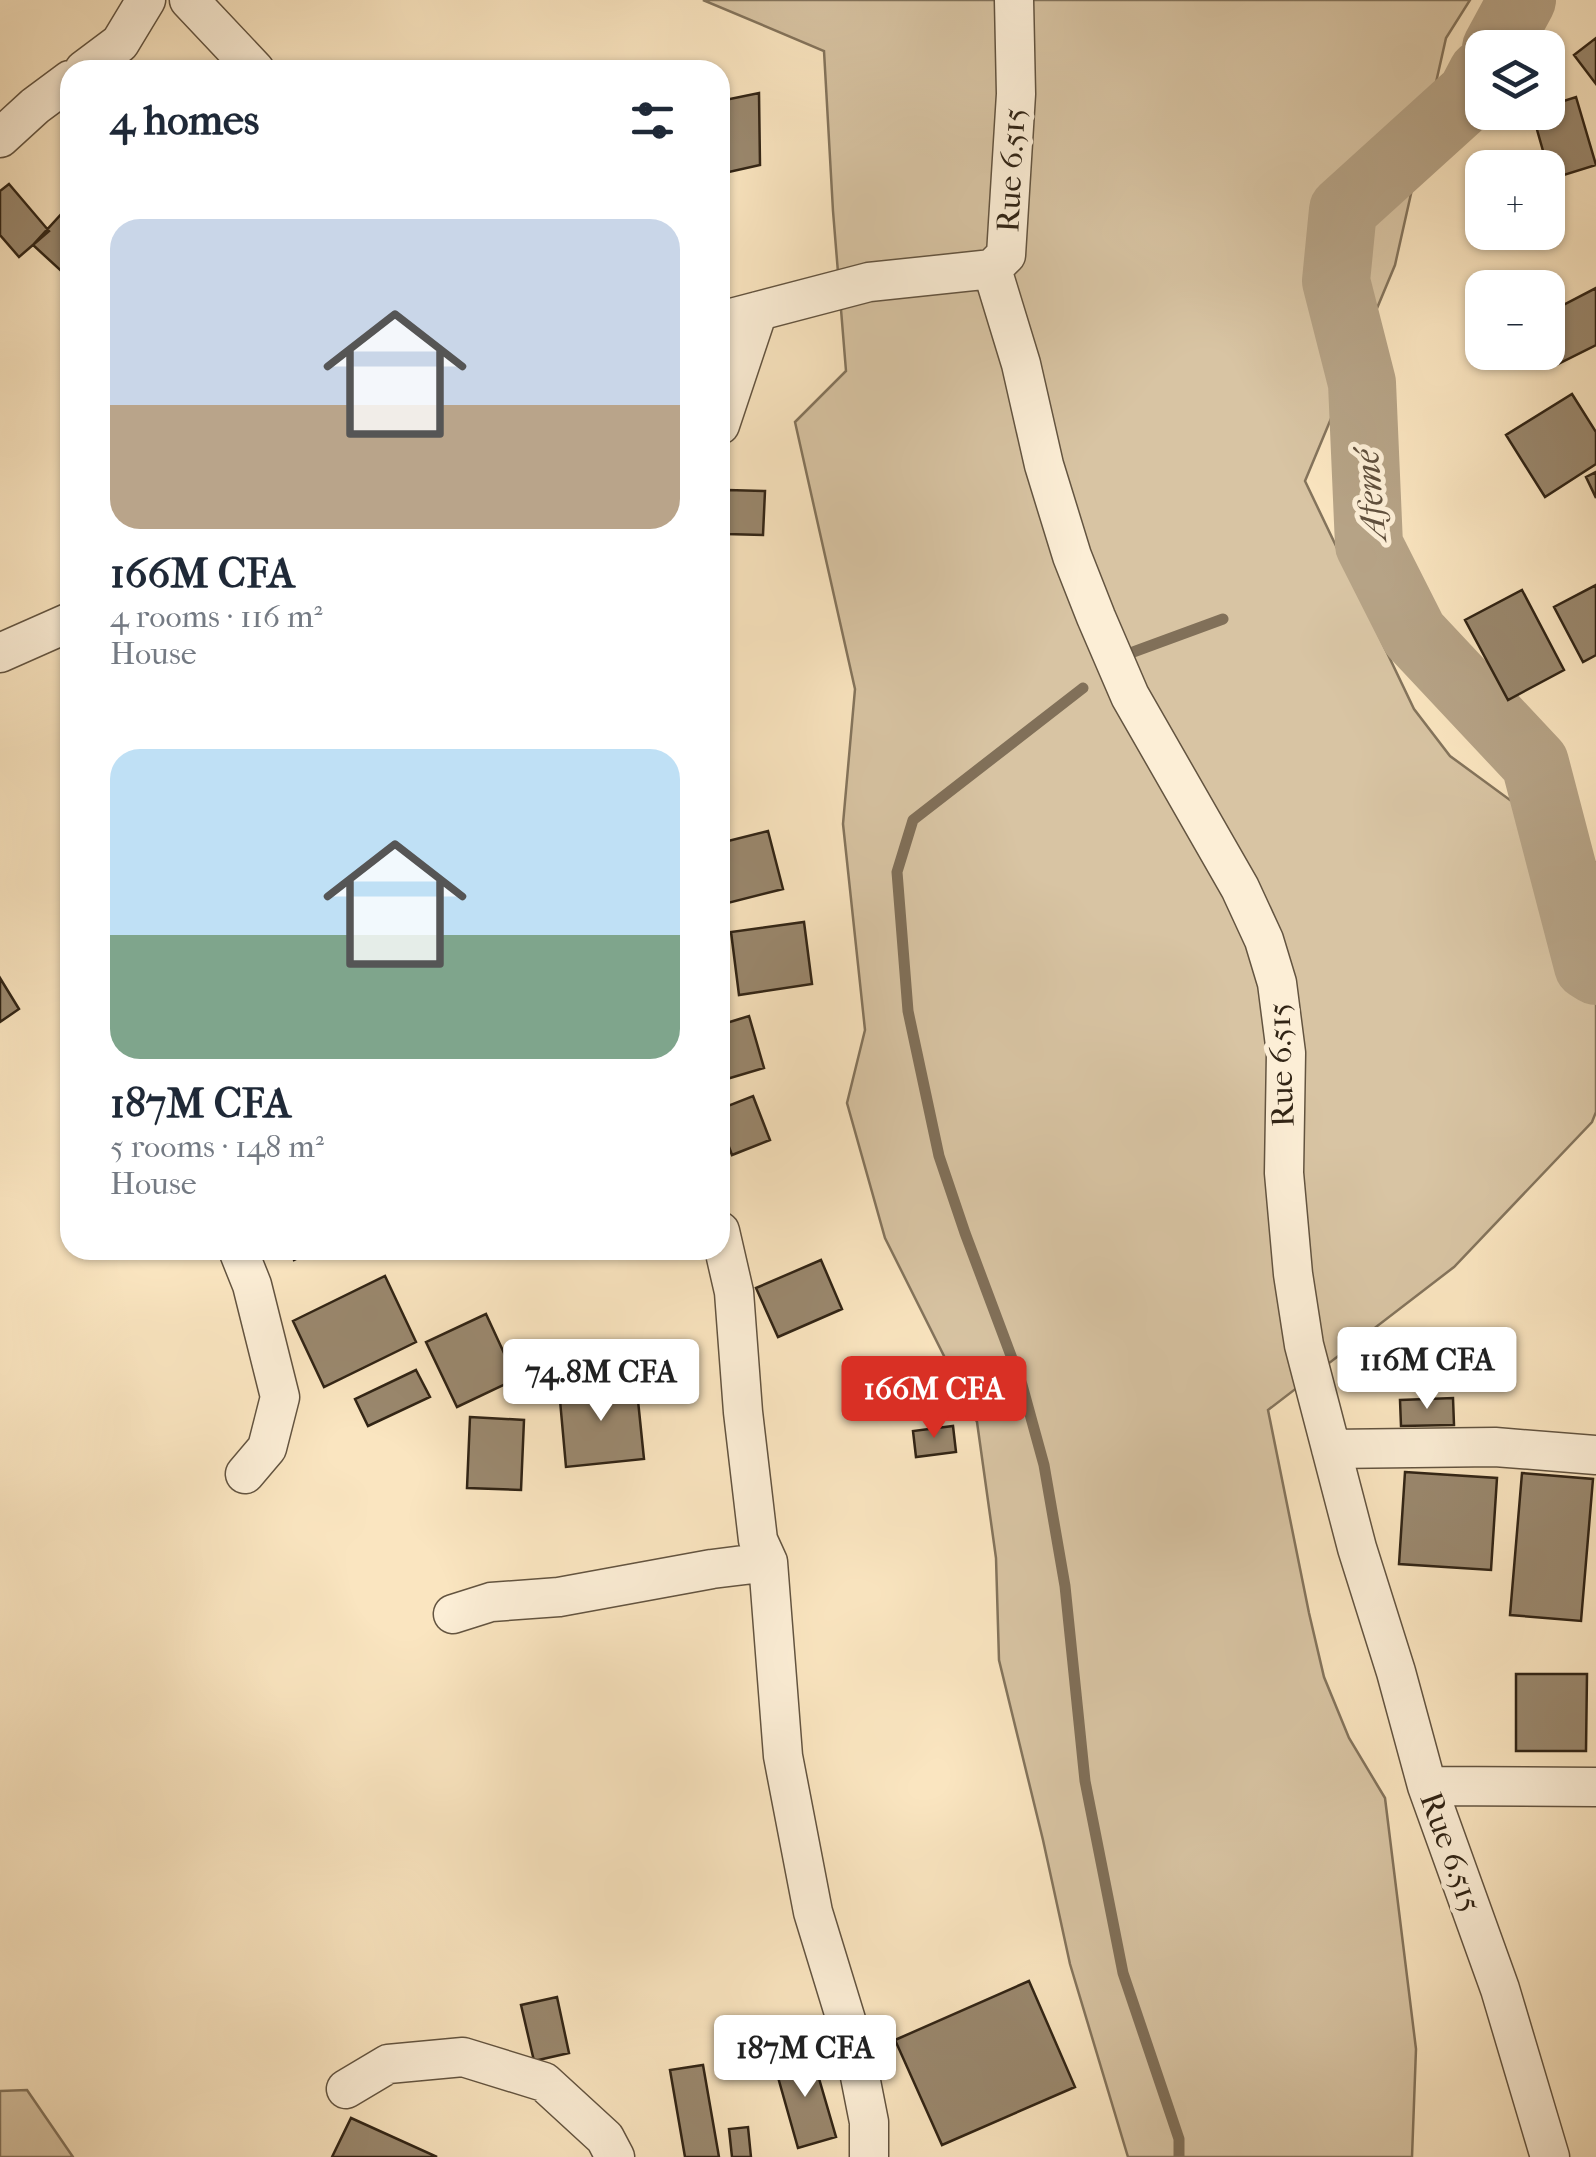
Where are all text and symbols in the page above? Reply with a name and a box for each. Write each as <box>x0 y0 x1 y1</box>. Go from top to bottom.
map controls <box>1465 30 1565 370</box>
button: layers <box>1465 30 1565 130</box>
icon: filters <box>625 93 680 148</box>
text: 4 homes <box>110 96 259 145</box>
street label: Rue 6.515 <box>989 107 1033 233</box>
button: + <box>1465 150 1565 250</box>
button: − <box>1465 270 1565 370</box>
icon: home <box>305 284 485 464</box>
water label: Afemé <box>1345 443 1395 546</box>
text: 166M CFA <box>110 549 295 598</box>
text: 4 rooms · 116 m² <box>110 598 323 635</box>
text: House <box>110 635 197 672</box>
icon: home <box>305 814 485 994</box>
street label: Rue 6.515 <box>1260 1002 1302 1128</box>
text: 187M CFA <box>110 1079 291 1128</box>
text: 5 rooms · 148 m² <box>110 1128 324 1165</box>
text: House <box>110 1165 197 1202</box>
pin: 116M CFA <box>1324 1327 1530 1412</box>
pin: 74.8M CFA <box>487 1339 715 1424</box>
text: 116M CFA <box>1359 1341 1495 1378</box>
text: 74.8M CFA <box>525 1353 677 1390</box>
pin: 166M CFA <box>831 1356 1037 1441</box>
text: 166M CFA <box>863 1370 1005 1407</box>
street label: Rue 6.515 <box>1412 1787 1490 1917</box>
pin: 187M CFA <box>702 2015 908 2100</box>
text: 187M CFA <box>736 2029 874 2066</box>

